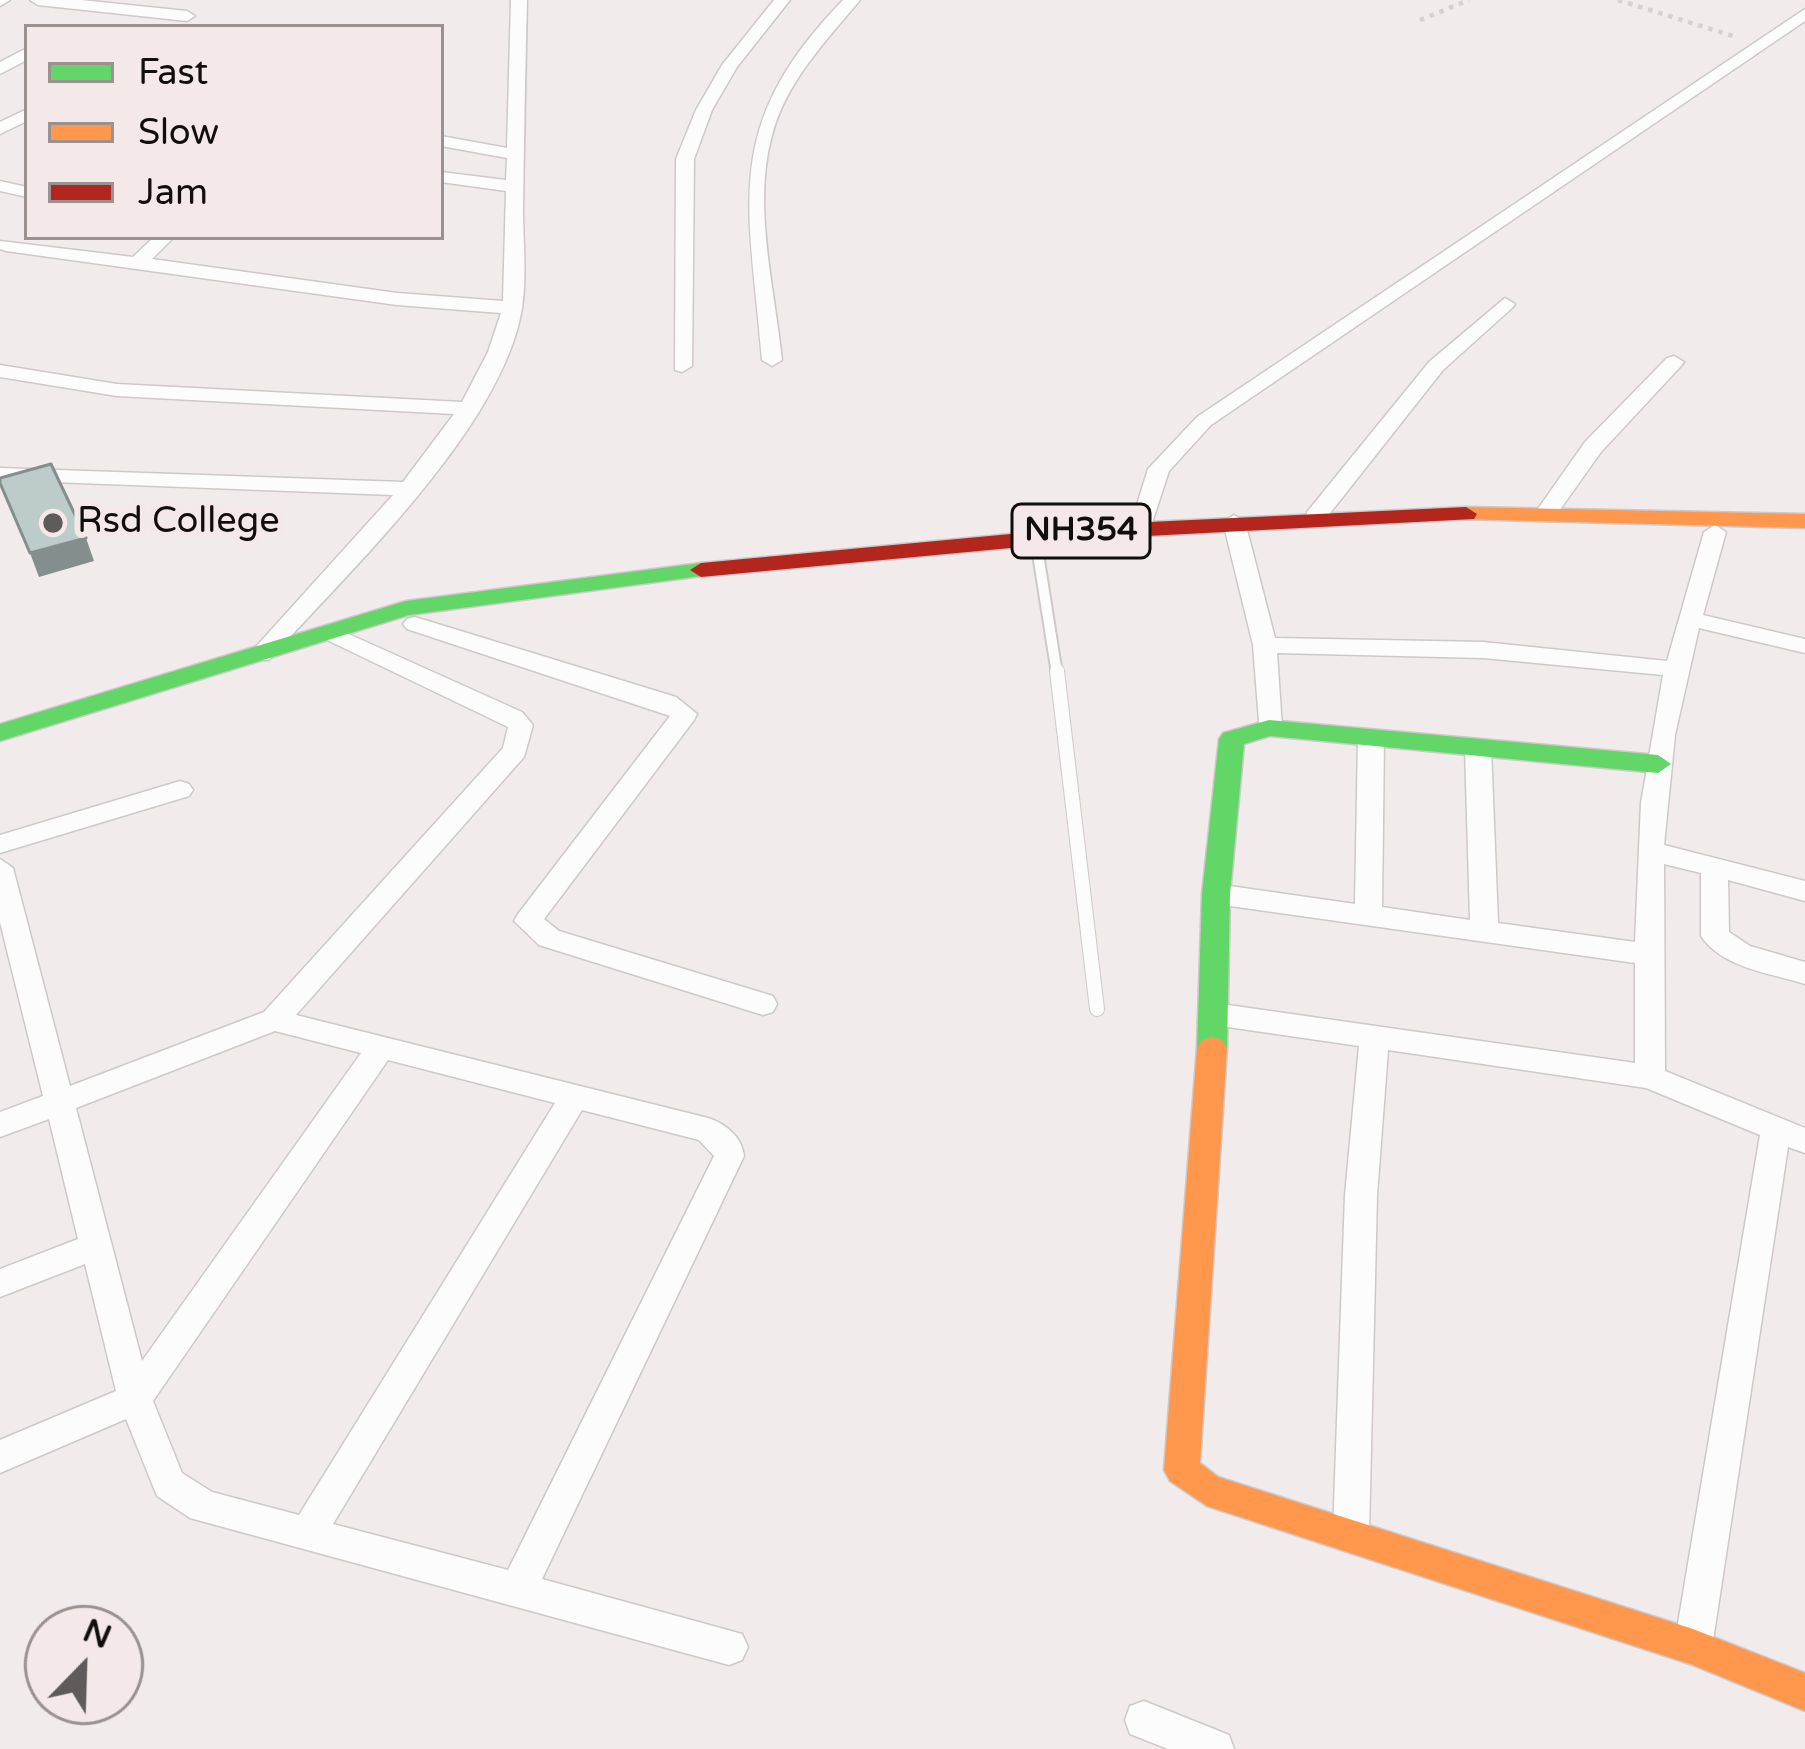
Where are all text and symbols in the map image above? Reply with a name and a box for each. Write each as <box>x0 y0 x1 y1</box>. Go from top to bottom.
legend <box>24 24 444 240</box>
text: Fast <box>138 51 208 94</box>
text: Slow <box>138 111 219 154</box>
text: Jam <box>138 171 208 214</box>
place label: Rsd College <box>77 501 280 545</box>
road number: NH354 <box>1012 504 1150 558</box>
marker: Rsd College <box>40 510 66 536</box>
north arrow <box>24 1605 144 1725</box>
text: N <box>77 1611 117 1657</box>

